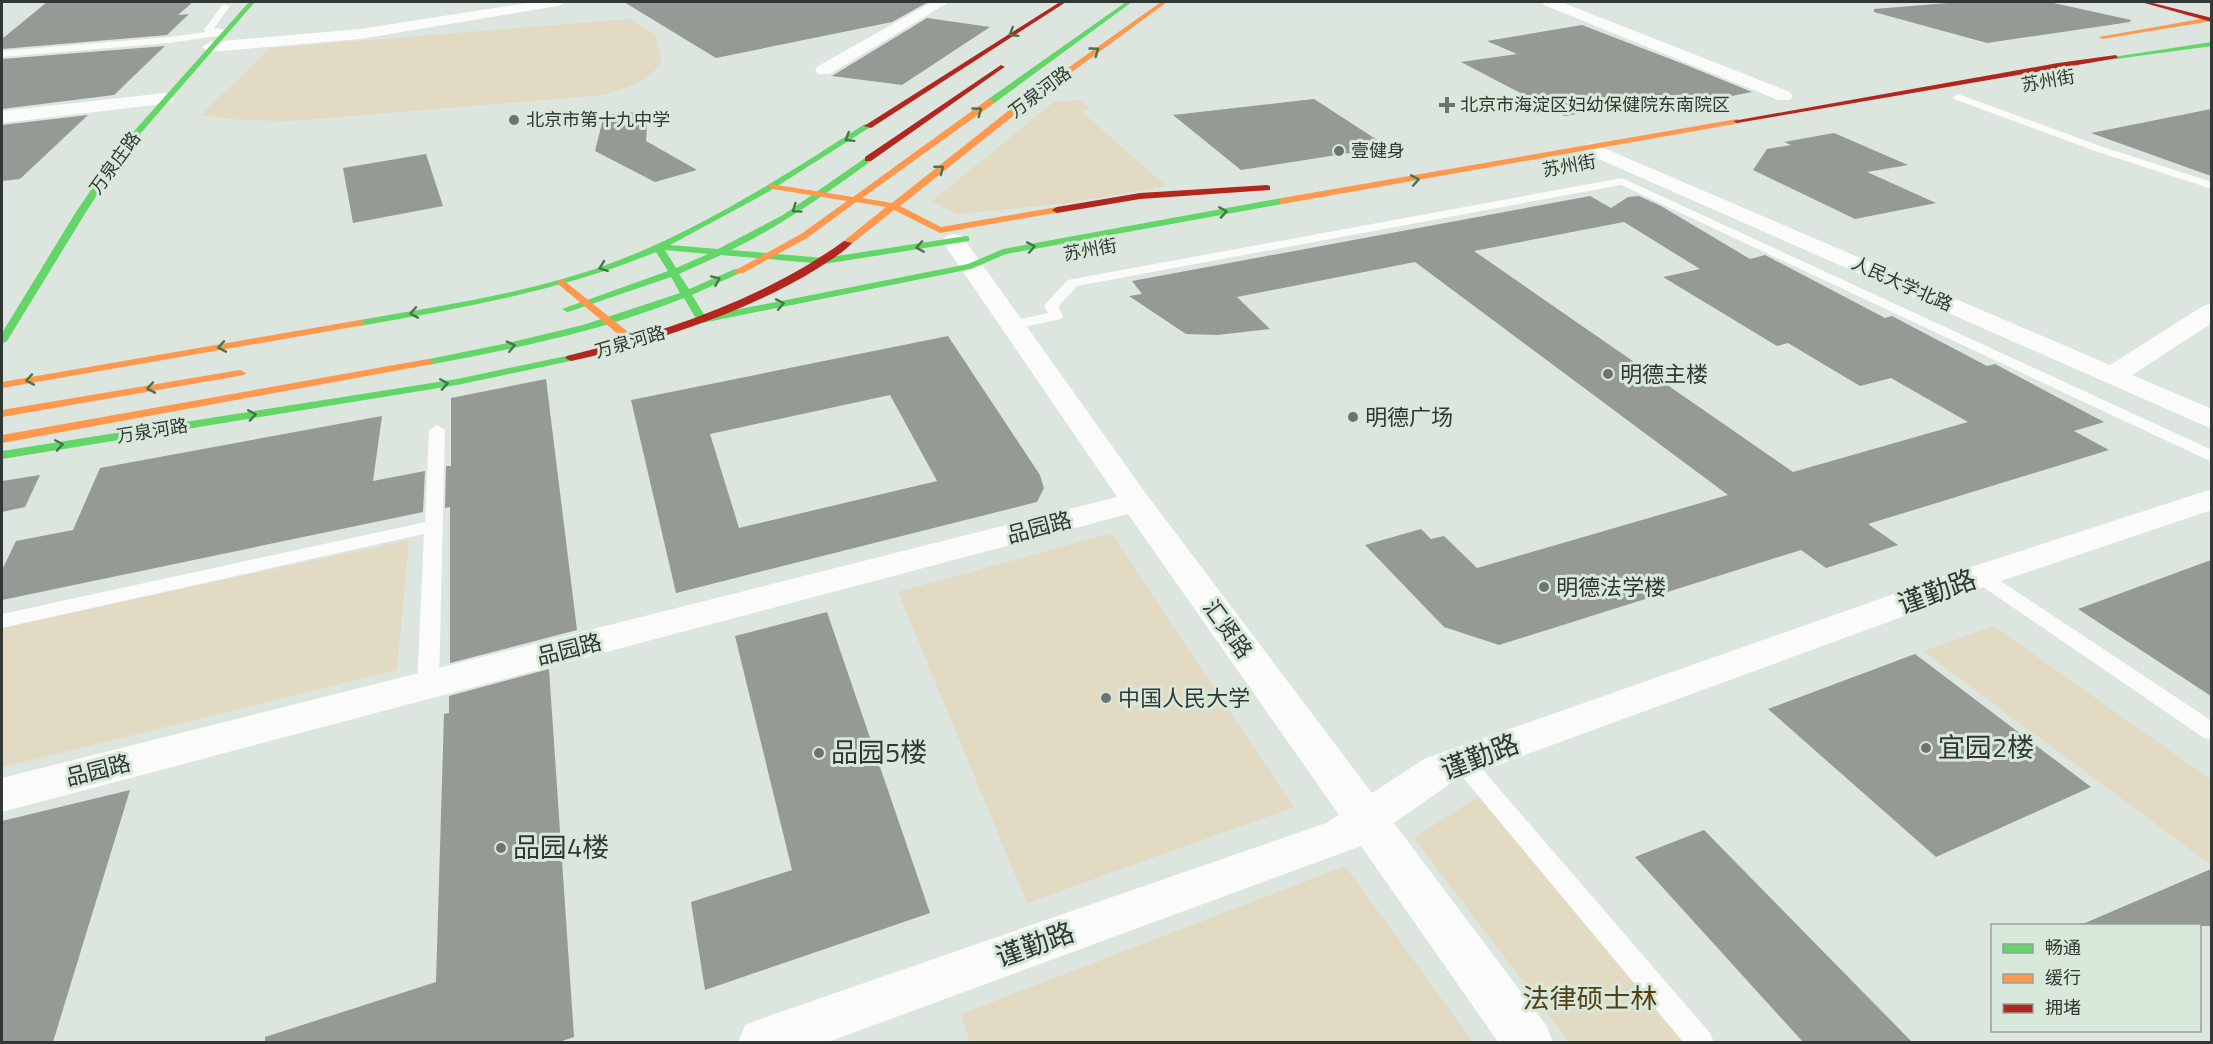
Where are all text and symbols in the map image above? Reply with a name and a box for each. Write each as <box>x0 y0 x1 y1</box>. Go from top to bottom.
one-way arrow <box>1009 26 1020 37</box>
one-way arrow <box>1089 47 1100 58</box>
street label: 万泉河路 <box>1003 59 1077 124</box>
street label: 苏州街 <box>2019 63 2077 98</box>
place label: 北京市海淀区妇幼保健院东南院区 <box>1460 91 1730 118</box>
marker: 北京市海淀区妇幼保健院东南院区 <box>1438 96 1456 114</box>
place label: 北京市第十九中学 <box>526 106 670 133</box>
one-way arrow <box>971 107 982 118</box>
marker: 北京市第十九中学 <box>507 113 521 127</box>
street label: 万泉庄路 <box>83 126 147 200</box>
one-way arrow <box>845 130 855 142</box>
place label: 壹健身 <box>1351 137 1405 164</box>
marker: 壹健身 <box>1332 144 1346 158</box>
street label: 苏州街 <box>1540 148 1598 183</box>
one-way arrow <box>934 166 945 177</box>
one-way arrow <box>1411 174 1420 186</box>
one-way arrow <box>791 202 802 213</box>
one-way arrow <box>1218 207 1228 219</box>
street label: 苏州街 <box>1061 232 1119 267</box>
one-way arrow <box>915 240 924 252</box>
one-way arrow <box>1026 241 1036 254</box>
street label: 人民大学北路 <box>1847 249 1957 318</box>
one-way arrow <box>598 260 609 272</box>
one-way arrow <box>710 276 721 288</box>
one-way arrow <box>775 298 785 311</box>
one-way arrow <box>409 306 419 319</box>
street label: 万泉河路 <box>592 319 668 364</box>
one-way arrow <box>217 340 226 352</box>
one-way arrow <box>505 340 515 353</box>
place label: 明德主楼 <box>1620 357 1708 391</box>
marker: 明德主楼 <box>1601 367 1615 381</box>
one-way arrow <box>25 373 35 386</box>
one-way arrow <box>439 378 449 391</box>
one-way arrow <box>146 381 156 394</box>
place label: 明德广场 <box>1365 400 1453 434</box>
one-way arrow <box>247 409 256 421</box>
marker: 明德广场 <box>1346 410 1360 424</box>
street label: 万泉河路 <box>114 412 190 449</box>
one-way arrow <box>55 440 64 452</box>
street label: 品园路 <box>1003 502 1075 552</box>
street label: 谨勤路 <box>1891 557 1982 624</box>
place label: 明德法学楼 <box>1556 570 1666 604</box>
marker: 明德法学楼 <box>1537 580 1551 594</box>
street label: 汇贤路 <box>1195 592 1261 666</box>
street label: 品园路 <box>533 625 605 673</box>
place label: 中国人民大学 <box>1118 681 1250 715</box>
marker: 中国人民大学 <box>1099 691 1113 705</box>
street label: 谨勤路 <box>1434 722 1525 789</box>
place label: 宜园2楼 <box>1938 726 2034 767</box>
place label: 品园5楼 <box>831 731 927 772</box>
marker: 宜园2楼 <box>1919 741 1933 755</box>
street label: 品园路 <box>62 746 134 794</box>
marker: 品园5楼 <box>812 746 826 760</box>
place label: 品园4楼 <box>513 826 609 867</box>
marker: 品园4楼 <box>494 841 508 855</box>
street label: 谨勤路 <box>989 910 1080 977</box>
legend <box>1991 924 2201 1032</box>
text: 畅通 <box>2045 934 2081 961</box>
text: 缓行 <box>2045 964 2081 991</box>
park label: 法律硕士林 <box>1523 977 1658 1018</box>
text: 拥堵 <box>2045 994 2081 1021</box>

